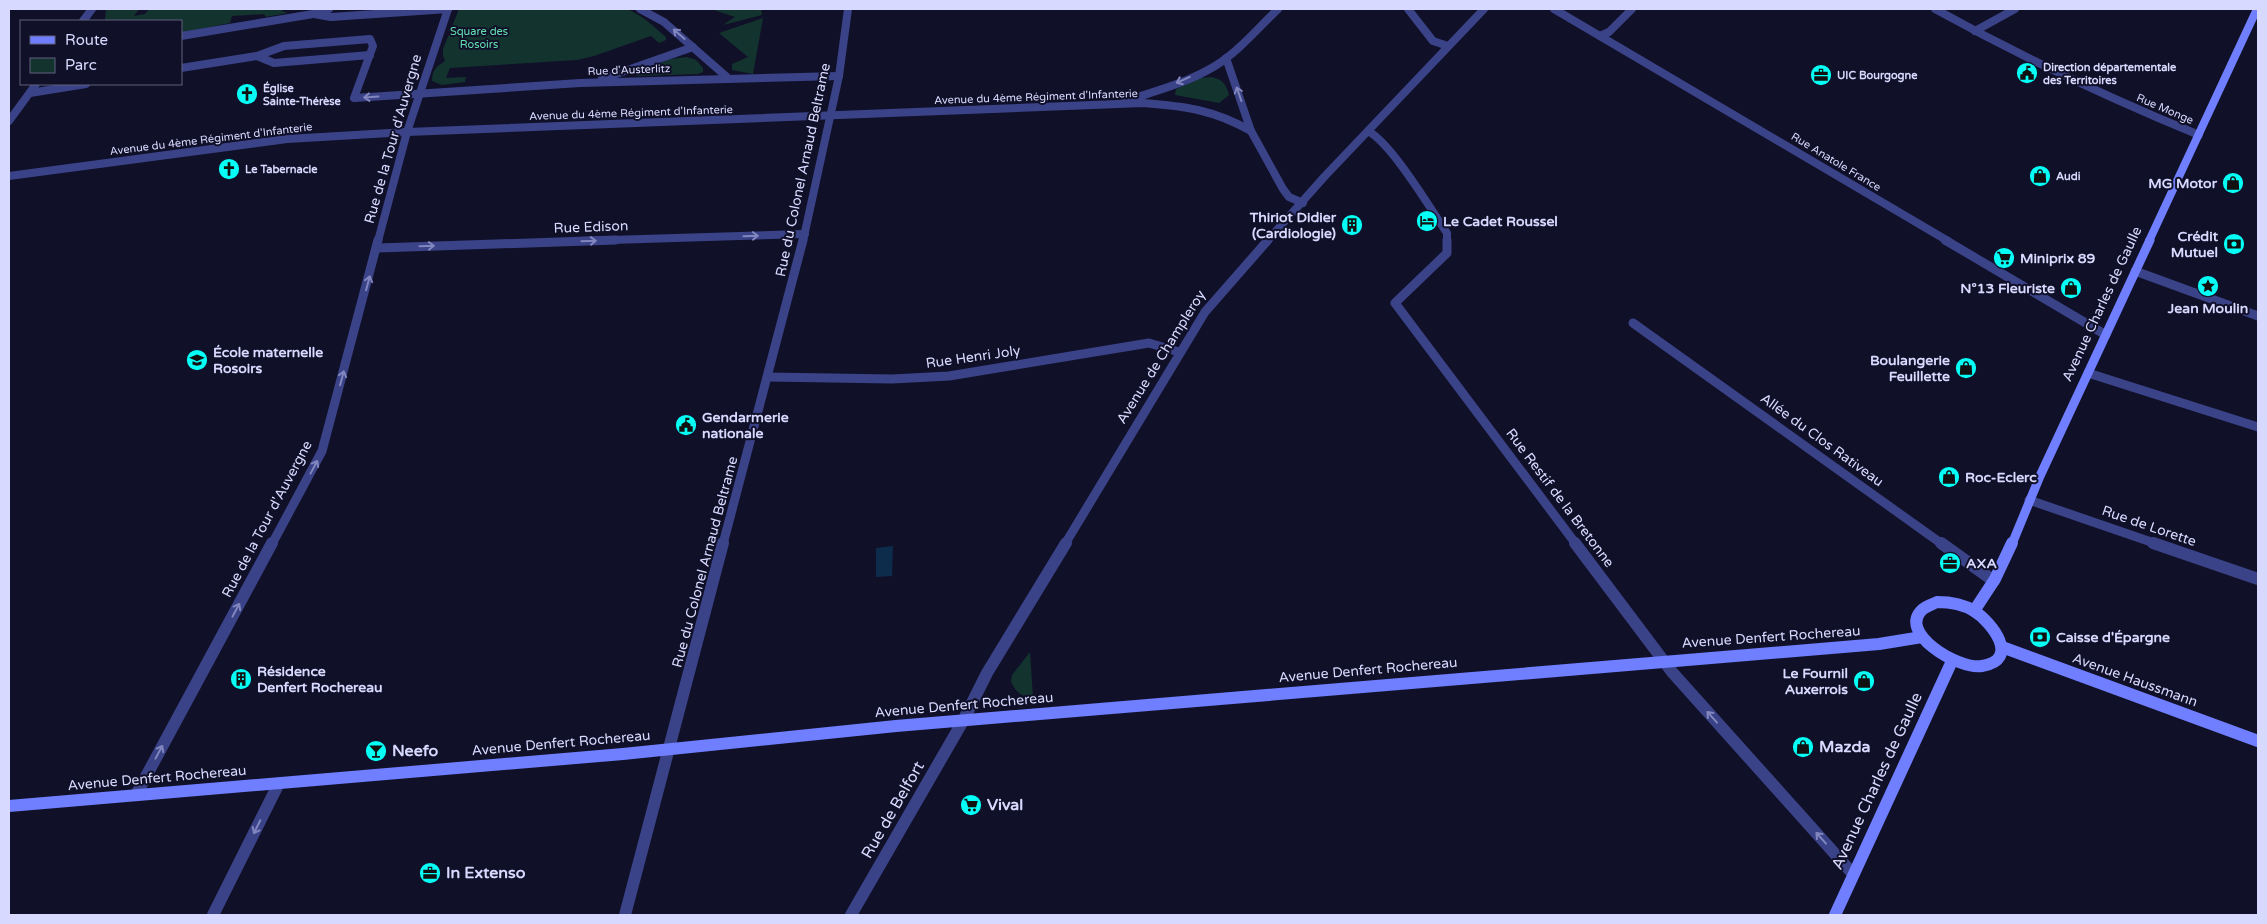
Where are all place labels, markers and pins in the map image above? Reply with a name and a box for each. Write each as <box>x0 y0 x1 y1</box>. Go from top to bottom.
public building icon: Direction départementale des Territoires <box>2015 61 2039 85</box>
place label: Direction départementale des Territoires <box>2043 61 2177 87</box>
office icon: UIC Bourgogne <box>1809 63 1833 87</box>
place label: UIC Bourgogne <box>1837 69 1918 83</box>
place label: Église Sainte-Thérèse <box>263 81 342 108</box>
church icon: Église Sainte-Thérèse <box>235 82 259 106</box>
church icon: Le Tabernacle <box>217 157 241 181</box>
place label: Le Tabernacle <box>245 163 318 176</box>
shop icon: Audi <box>2028 164 2052 188</box>
place label: Audi <box>2056 170 2081 183</box>
shop icon: MG Motor <box>2221 171 2245 195</box>
place label: MG Motor <box>2148 175 2218 192</box>
place label: Thiriot Didier (Cardiologie) <box>1249 209 1337 242</box>
hotel icon: Le Cadet Roussel <box>1415 209 1439 233</box>
building icon: Thiriot Didier (Cardiologie) <box>1340 213 1364 237</box>
place label: Le Cadet Roussel <box>1443 213 1558 230</box>
place label: Crédit Mutuel <box>2171 228 2219 261</box>
bank icon: Crédit Mutuel <box>2222 232 2246 256</box>
supermarket icon: Miniprix 89 <box>1992 246 2016 270</box>
place label: Miniprix 89 <box>2020 250 2096 267</box>
place icon: Jean Moulin <box>2196 274 2220 298</box>
shop icon: N°13 Fleuriste <box>2059 276 2083 300</box>
place label: N°13 Fleuriste <box>1960 280 2055 297</box>
place label: Jean Moulin <box>2167 300 2248 317</box>
place label: École maternelle Rosoirs <box>213 344 323 377</box>
school or university icon: École maternelle Rosoirs <box>185 348 209 372</box>
place label: Boulangerie Feuillette <box>1870 352 1950 385</box>
shop icon: Boulangerie Feuillette <box>1954 356 1978 380</box>
place label: Gendarmerie nationale <box>702 409 789 442</box>
public building icon: Gendarmerie nationale <box>674 413 698 437</box>
shop icon: Roc-Eclerc <box>1937 465 1961 489</box>
place label: Roc-Eclerc <box>1965 469 2037 486</box>
office icon: AXA <box>1938 551 1962 575</box>
place label: AXA <box>1966 555 1998 572</box>
bank icon: Caisse d'Épargne <box>2028 625 2052 649</box>
place label: Caisse d'Épargne <box>2056 629 2170 646</box>
place label: Résidence Denfert Rochereau <box>257 663 383 696</box>
place label: Le Fournil Auxerrois <box>1783 665 1848 698</box>
building icon: Résidence Denfert Rochereau <box>229 667 253 691</box>
shop icon: Le Fournil Auxerrois <box>1852 669 1876 693</box>
shop icon: Mazda <box>1791 735 1815 759</box>
place label: Mazda <box>1819 737 1871 757</box>
bar icon: Neefo <box>364 739 388 763</box>
place label: Neefo <box>392 741 438 761</box>
supermarket icon: Vival <box>959 793 983 817</box>
place label: Vival <box>987 795 1023 815</box>
office icon: In Extenso <box>418 861 442 885</box>
place label: In Extenso <box>446 863 526 883</box>

